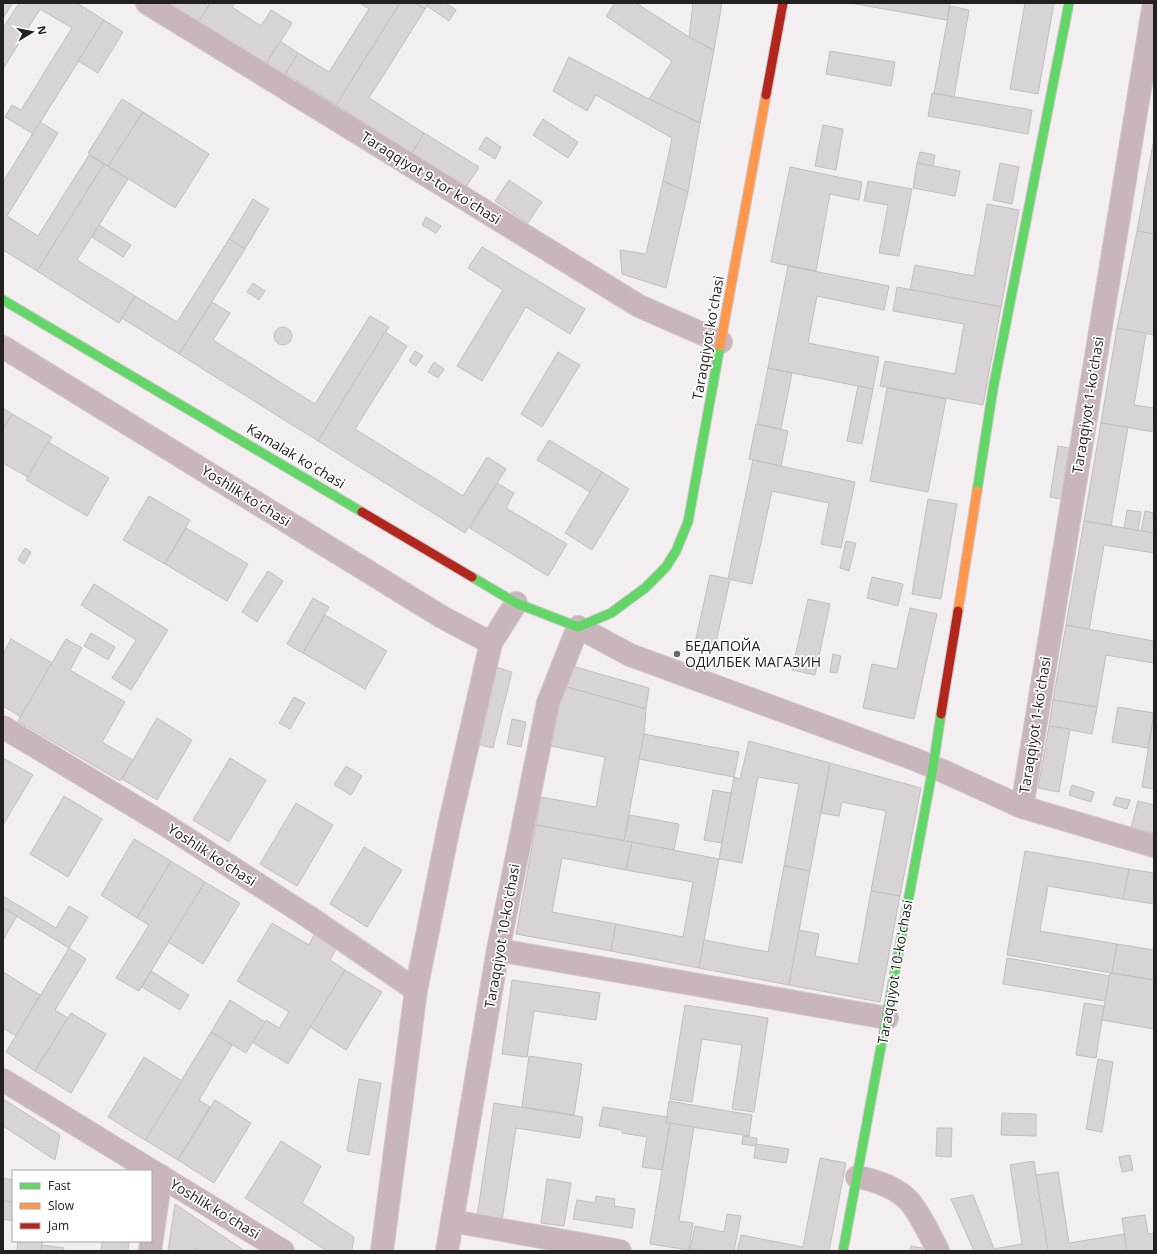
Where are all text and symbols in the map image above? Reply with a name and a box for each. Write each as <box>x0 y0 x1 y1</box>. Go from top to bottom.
north arrow <box>12 12 52 52</box>
text: N <box>34 24 51 36</box>
street label: Taraqqiyot 9-tor koʻchasi <box>358 127 505 228</box>
street label: Taraqqiyot koʻchasi <box>687 274 728 402</box>
street label: Taraqqiyot 1-koʻchasi <box>1067 335 1108 475</box>
street label: Kamalak koʻchasi <box>244 419 349 492</box>
street label: Yoshlik koʻchasi <box>198 461 294 531</box>
place label: БЕДАПОЙА ОДИЛБЕК МАГАЗИН <box>685 636 821 671</box>
marker: БЕДАПОЙА ОДИЛБЕК МАГАЗИН <box>672 649 682 659</box>
street label: Taraqqiyot 1-koʻchasi <box>1014 655 1055 795</box>
street label: Yoshlik koʻchasi <box>164 819 260 890</box>
street label: Taraqqiyot 10-koʻchasi <box>479 862 524 1010</box>
street label: Taraqqiyot 10-koʻchasi <box>872 898 917 1046</box>
legend <box>12 1170 152 1242</box>
street label: Yoshlik koʻchasi <box>167 1174 264 1243</box>
text: Fast <box>48 1177 71 1194</box>
text: Slow <box>48 1197 75 1214</box>
text: Jam <box>47 1217 69 1234</box>

